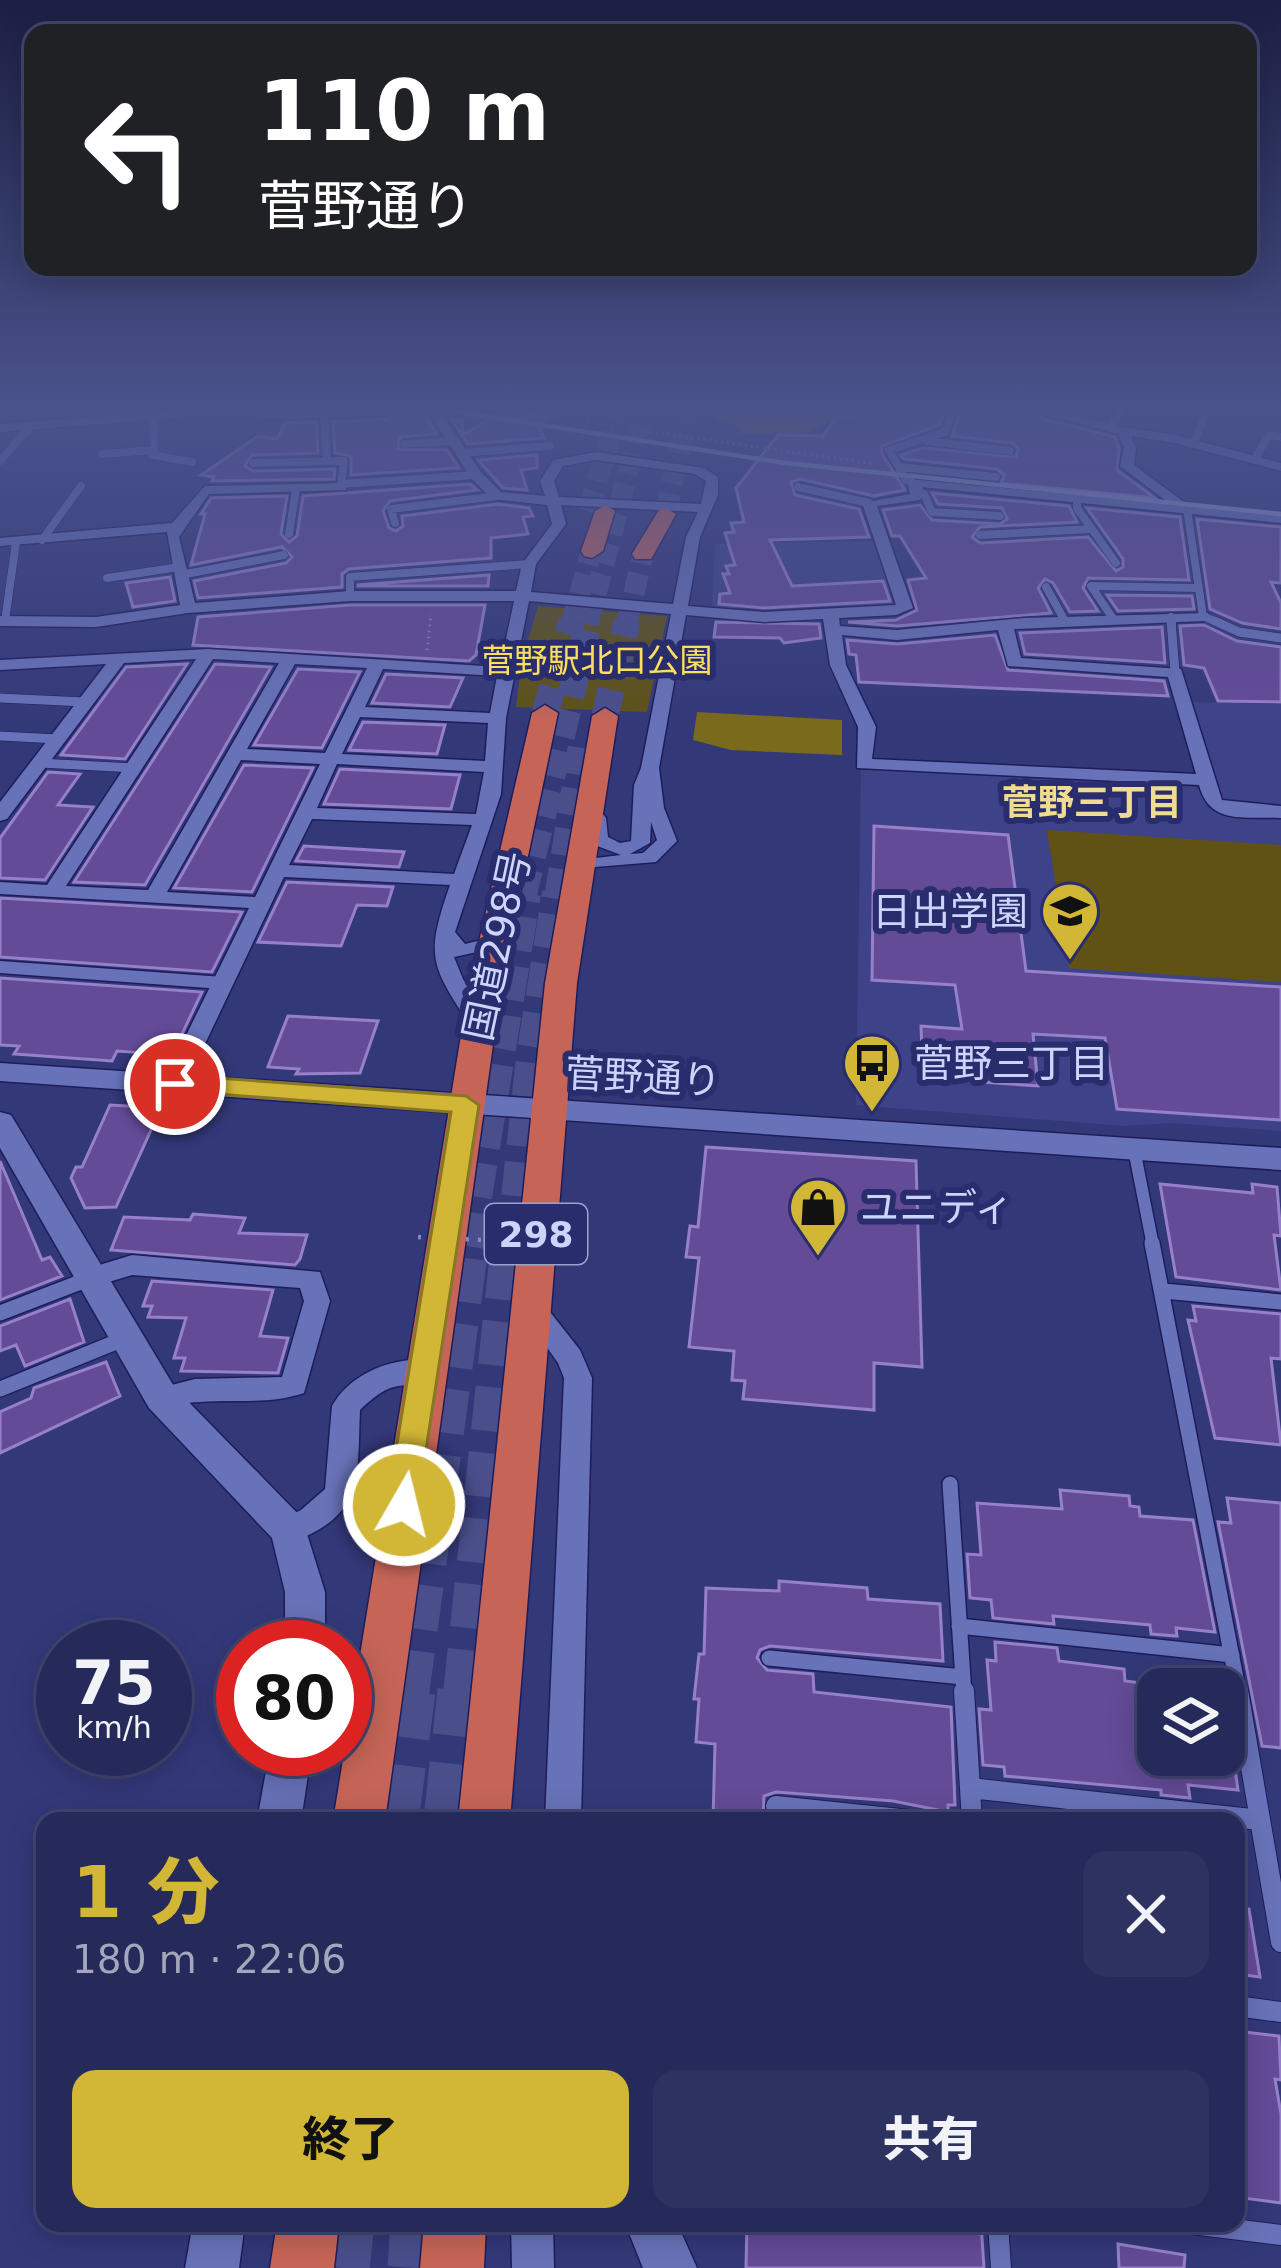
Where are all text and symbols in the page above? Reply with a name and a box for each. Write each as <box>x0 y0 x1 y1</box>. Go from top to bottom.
text: 110 m <box>258 62 550 160</box>
icon: left <box>60 72 216 228</box>
text: 菅野通り <box>258 175 474 238</box>
park label: 菅野駅北口公園 <box>482 641 713 680</box>
district label: 菅野三丁目 <box>1002 782 1182 823</box>
street label: 国道298号 <box>455 848 539 1044</box>
school or university icon: 日出学園 <box>1039 880 1101 962</box>
place label: 日出学園 <box>872 889 1028 934</box>
bus stop icon: 菅野三丁目 <box>841 1032 903 1114</box>
pin <box>124 1033 226 1135</box>
place label: 菅野三丁目 <box>914 1041 1109 1086</box>
street label: 菅野通り <box>564 1050 722 1104</box>
icon: arrive <box>142 1051 208 1117</box>
shop icon: ユニディ <box>787 1176 849 1258</box>
place label: ユニディ <box>860 1185 1013 1230</box>
road number: 298 <box>485 1204 587 1264</box>
position arrow <box>341 1442 467 1568</box>
speed limit sign: 80 <box>216 1620 372 1776</box>
text: 75 <box>72 1648 156 1718</box>
map controls <box>1137 1668 1245 1776</box>
button: layers <box>1137 1668 1245 1776</box>
text: km/h <box>76 1710 152 1745</box>
text: 1 分 <box>72 1850 219 1934</box>
button: close <box>1083 1851 1209 1977</box>
text: 180 m · 22:06 <box>72 1937 346 1982</box>
button: 終了 <box>72 2070 629 2208</box>
button: 共有 <box>653 2070 1209 2208</box>

